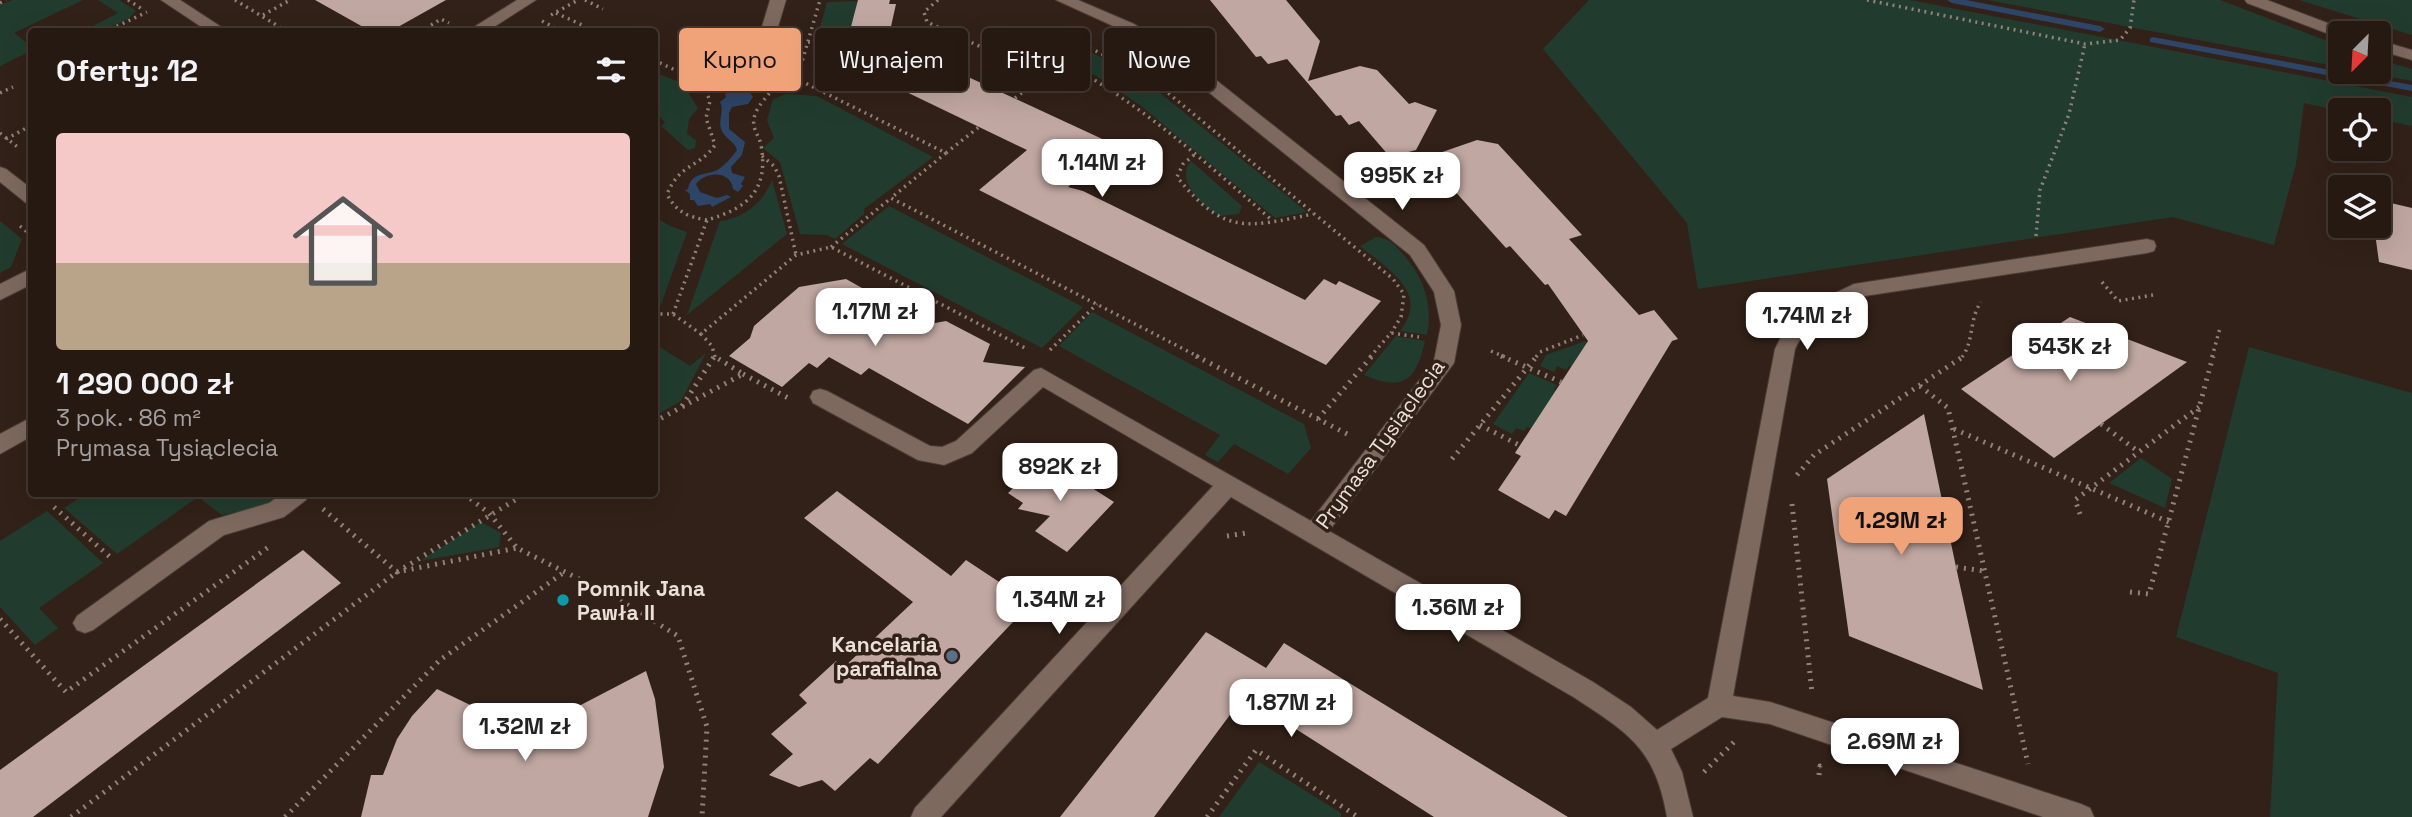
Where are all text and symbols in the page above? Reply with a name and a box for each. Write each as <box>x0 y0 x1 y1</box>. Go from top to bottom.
north arrow <box>2328 21 2390 84</box>
map controls <box>2328 21 2391 238</box>
chip: Kupno <box>679 28 801 91</box>
chip: Wynajem <box>815 28 968 91</box>
chip: Filtry <box>982 28 1090 91</box>
chip: Nowe <box>1104 28 1215 91</box>
text: Oferty: 12 <box>56 51 198 90</box>
icon: filters <box>592 51 630 89</box>
button: locate <box>2328 98 2391 161</box>
pin: 1.14M zł <box>1030 140 1174 199</box>
text: 1.14M zł <box>1058 147 1146 177</box>
pin: 995K zł <box>1337 152 1467 212</box>
text: 995K zł <box>1360 160 1444 190</box>
button: layers <box>2328 175 2391 238</box>
icon: home <box>280 178 406 304</box>
pin: 1.17M zł <box>803 288 947 348</box>
pin: 1.74M zł <box>1735 292 1879 352</box>
text: 1.17M zł <box>832 296 918 326</box>
text: 1.74M zł <box>1762 300 1852 330</box>
pin: 543K zł <box>2005 324 2135 383</box>
text: 543K zł <box>2028 331 2112 361</box>
street label: Prymasa Tysiąclecia <box>1309 354 1451 534</box>
text: 1 290 000 zł <box>56 364 234 403</box>
text: 3 pok. · 86 m² <box>56 403 201 433</box>
text: Prymasa Tysiąclecia <box>56 433 278 463</box>
pin: 892K zł <box>995 444 1125 503</box>
text: 892K zł <box>1018 451 1102 481</box>
pin: 1.29M zł <box>1829 498 1973 557</box>
text: 1.29M zł <box>1855 505 1947 535</box>
place label: Pomnik Jana Pawła II <box>577 575 705 626</box>
pin: 1.34M zł <box>987 576 1131 636</box>
text: 1.34M zł <box>1012 584 1106 614</box>
pin: 1.36M zł <box>1386 584 1530 644</box>
marker: Pomnik Jana Pawła II <box>555 592 571 608</box>
text: 1.36M zł <box>1412 592 1504 622</box>
place label: Kancelaria parafialna <box>832 631 938 682</box>
marker: Kancelaria parafialna <box>944 648 960 664</box>
pin: 1.87M zł <box>1219 680 1363 739</box>
text: 1.87M zł <box>1246 687 1337 717</box>
pin: 1.32M zł <box>453 704 597 763</box>
text: 1.32M zł <box>479 711 571 741</box>
pin: 2.69M zł <box>1823 718 1967 778</box>
text: 2.69M zł <box>1847 726 1943 756</box>

